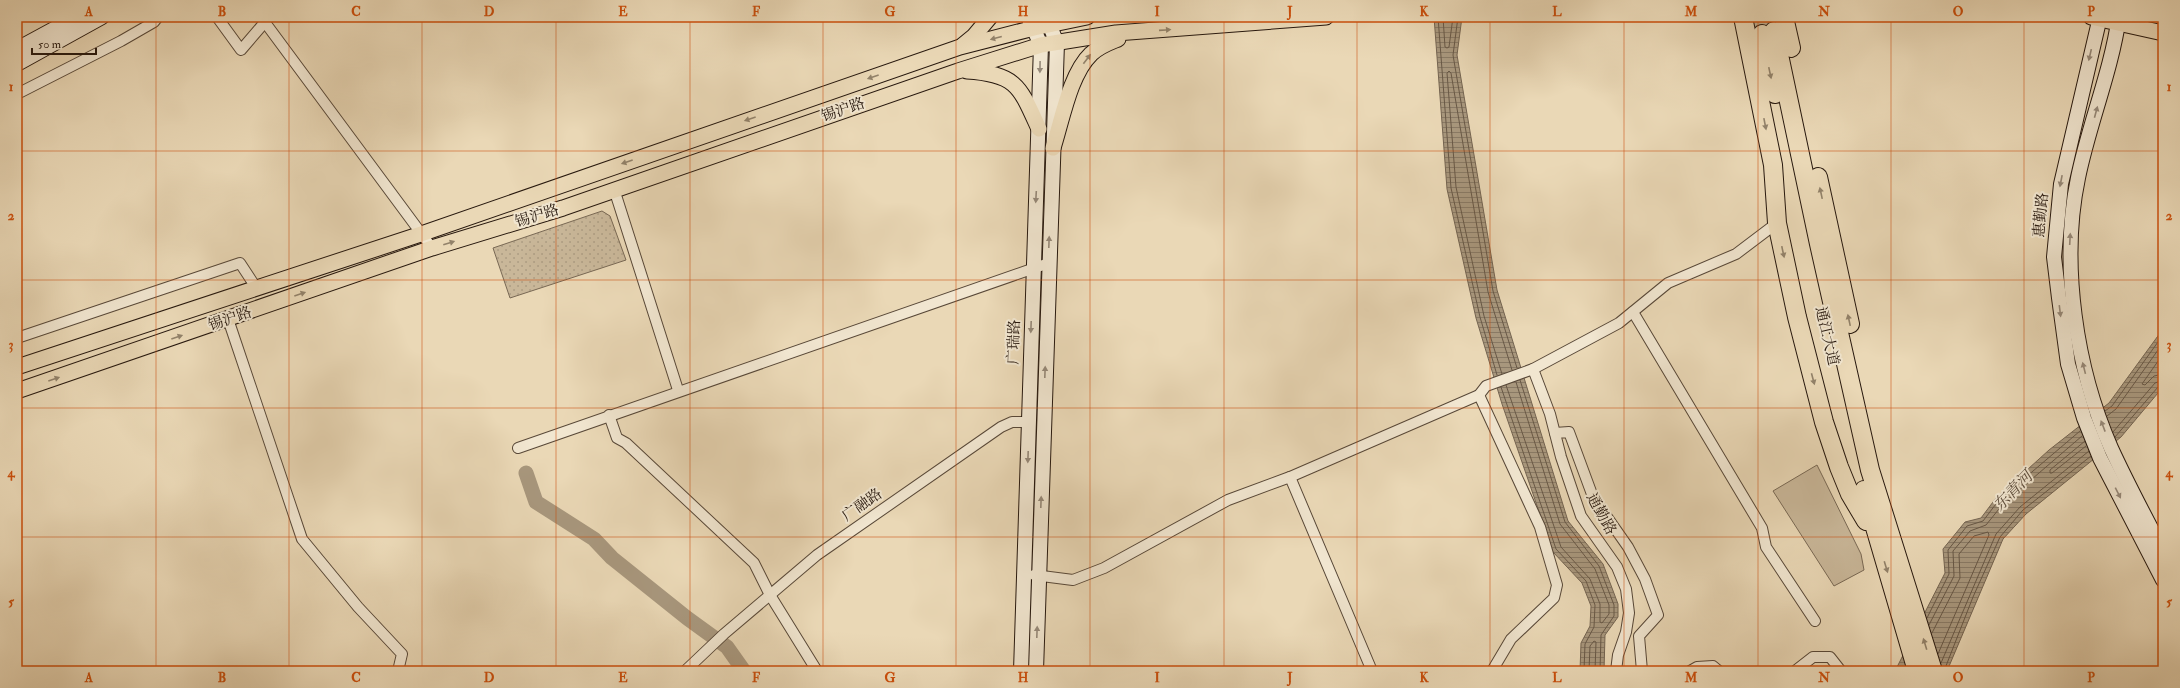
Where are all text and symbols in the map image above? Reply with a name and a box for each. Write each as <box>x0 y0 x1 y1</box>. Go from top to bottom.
text: A <box>84 4 94 20</box>
text: B <box>218 4 226 20</box>
text: C <box>351 4 361 20</box>
text: D <box>484 4 495 20</box>
text: E <box>618 4 628 20</box>
text: F <box>752 4 761 20</box>
text: G <box>885 4 896 20</box>
text: H <box>1018 4 1029 20</box>
text: I <box>1154 4 1160 20</box>
text: J <box>1286 4 1293 21</box>
text: K <box>1419 4 1429 20</box>
text: L <box>1552 4 1562 20</box>
text: M <box>1684 4 1698 20</box>
text: N <box>1817 4 1830 20</box>
text: O <box>1953 4 1964 20</box>
text: P <box>2087 4 2095 20</box>
one-way arrow <box>1159 26 1171 33</box>
scale bar <box>32 30 96 56</box>
one-way arrow <box>990 35 1003 41</box>
text: 50 m <box>38 37 62 52</box>
one-way arrow <box>2087 49 2093 61</box>
one-way arrow <box>1082 54 1091 65</box>
one-way arrow <box>1037 61 1043 74</box>
one-way arrow <box>1768 66 1774 79</box>
one-way arrow <box>866 74 878 80</box>
text: 1 <box>9 79 14 95</box>
text: 1 <box>2167 79 2172 95</box>
street label: 锡沪路 <box>819 94 867 126</box>
one-way arrow <box>2093 105 2099 117</box>
one-way arrow <box>743 117 755 123</box>
one-way arrow <box>1762 118 1768 130</box>
one-way arrow <box>621 160 633 166</box>
one-way arrow <box>2058 175 2064 188</box>
one-way arrow <box>1818 187 1824 199</box>
one-way arrow <box>1032 191 1039 203</box>
street label: 惠勤路 <box>2030 192 2052 238</box>
street label: 锡沪路 <box>513 200 561 232</box>
text: 2 <box>8 208 15 224</box>
text: 2 <box>2166 208 2173 224</box>
one-way arrow <box>2067 232 2073 245</box>
one-way arrow <box>1046 236 1053 248</box>
one-way arrow <box>444 240 456 246</box>
one-way arrow <box>1781 246 1787 258</box>
one-way arrow <box>294 291 306 297</box>
street label: 锡沪路 <box>206 303 254 335</box>
street label: 通江大道 <box>1811 305 1843 367</box>
one-way arrow <box>2057 305 2063 317</box>
one-way arrow <box>1845 314 1851 326</box>
street label: 广瑞路 <box>1004 319 1024 365</box>
one-way arrow <box>1028 321 1034 334</box>
one-way arrow <box>171 333 183 339</box>
text: 3 <box>9 337 14 353</box>
text: 3 <box>2167 337 2172 353</box>
one-way arrow <box>2081 361 2087 374</box>
one-way arrow <box>1042 365 1048 378</box>
one-way arrow <box>1810 373 1816 385</box>
one-way arrow <box>48 376 60 382</box>
one-way arrow <box>2099 420 2105 432</box>
one-way arrow <box>1024 451 1031 463</box>
text: 4 <box>6 465 15 481</box>
water label: 东青河 <box>1989 465 2039 515</box>
text: 4 <box>2164 465 2173 481</box>
street label: 广融路 <box>838 484 886 526</box>
one-way arrow <box>2115 487 2122 499</box>
street label: 通勤路 <box>1582 490 1620 538</box>
one-way arrow <box>1038 495 1044 508</box>
one-way arrow <box>1883 561 1889 573</box>
text: 5 <box>8 594 14 610</box>
text: 5 <box>2166 594 2172 610</box>
one-way arrow <box>1034 625 1040 638</box>
one-way arrow <box>1922 637 1928 649</box>
text: A <box>84 670 94 686</box>
text: B <box>218 670 226 686</box>
text: C <box>351 670 361 686</box>
text: D <box>484 670 495 686</box>
text: E <box>618 670 628 686</box>
text: F <box>752 670 761 686</box>
text: G <box>885 670 896 686</box>
text: H <box>1018 670 1029 686</box>
text: I <box>1154 670 1160 686</box>
text: J <box>1286 670 1293 687</box>
text: K <box>1419 670 1429 686</box>
text: L <box>1552 670 1562 686</box>
text: M <box>1684 670 1698 686</box>
text: N <box>1817 670 1830 686</box>
text: O <box>1953 670 1964 686</box>
text: P <box>2087 670 2095 686</box>

